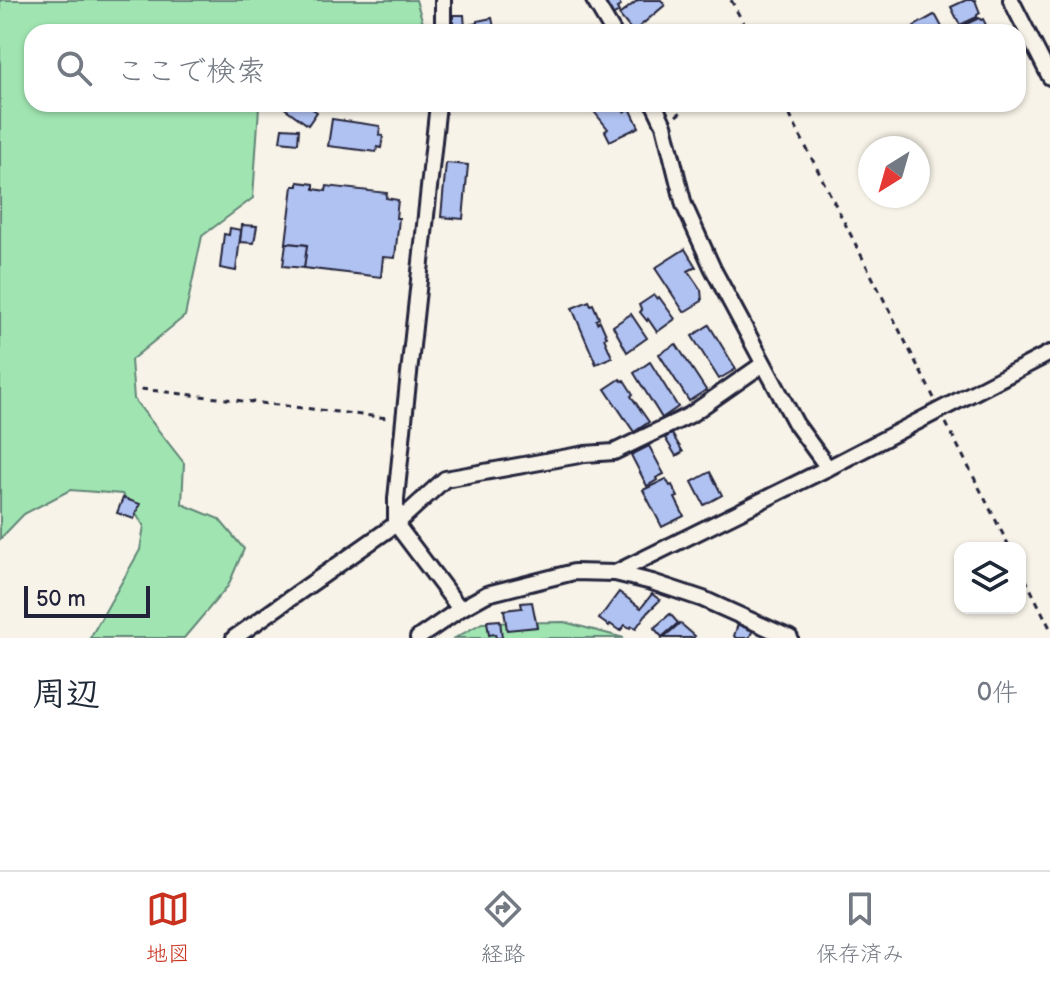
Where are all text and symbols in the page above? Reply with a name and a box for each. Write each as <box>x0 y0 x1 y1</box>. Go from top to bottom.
search box <box>24 24 1026 112</box>
icon: search <box>52 46 96 90</box>
text: ここで検索 <box>116 54 266 90</box>
north arrow <box>858 136 930 208</box>
map controls <box>954 542 1026 614</box>
button: layers <box>954 542 1026 614</box>
scale bar <box>24 582 150 618</box>
text: 50 m <box>36 586 86 613</box>
text: 周辺 <box>32 674 100 715</box>
text: 0件 <box>977 678 1018 709</box>
tab: 地図 <box>146 887 190 968</box>
tab: 経路 <box>481 887 525 968</box>
tab: 保存済み <box>816 887 904 968</box>

